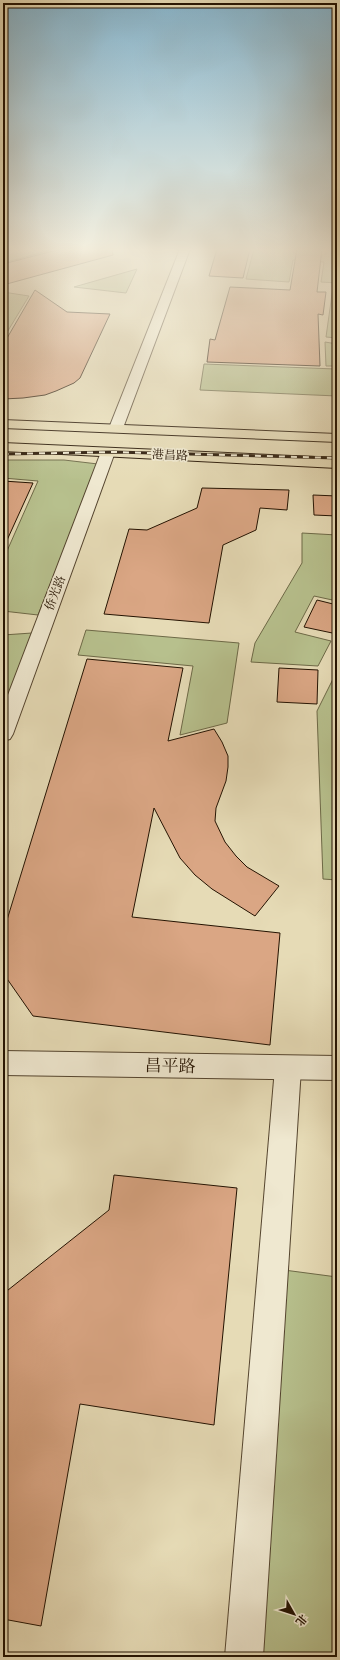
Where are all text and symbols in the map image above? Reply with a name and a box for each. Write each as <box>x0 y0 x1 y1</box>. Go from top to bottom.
street label: 港昌路 <box>152 447 188 463</box>
street label: 侨光路 <box>42 574 68 612</box>
street label: 昌平路 <box>144 1055 196 1077</box>
north arrow <box>274 1594 314 1634</box>
text: 北 <box>293 1612 310 1628</box>

